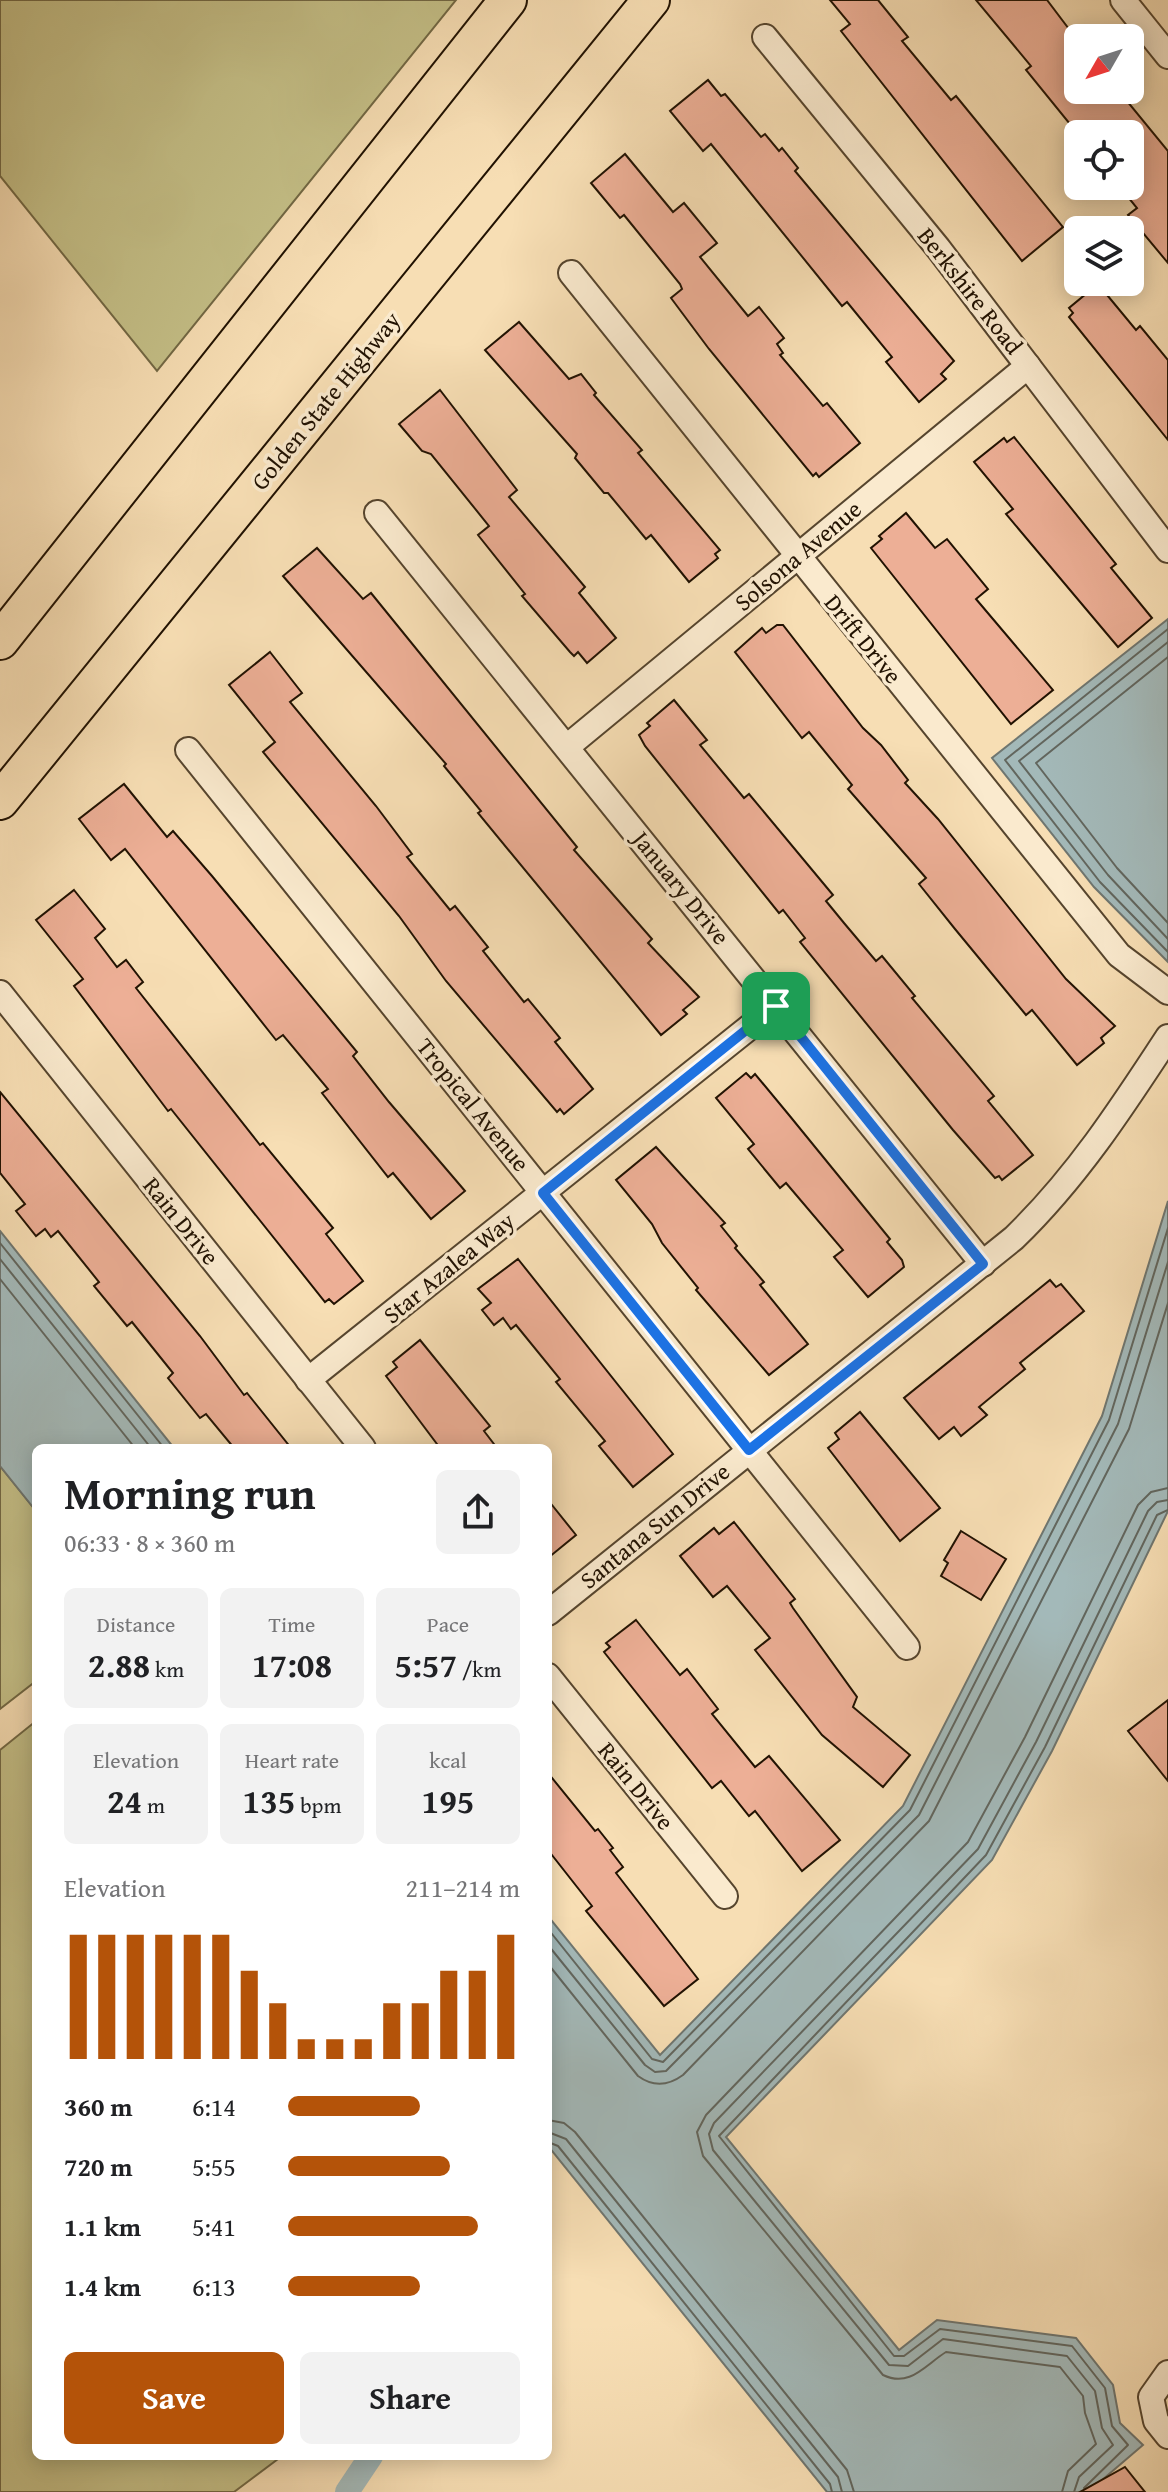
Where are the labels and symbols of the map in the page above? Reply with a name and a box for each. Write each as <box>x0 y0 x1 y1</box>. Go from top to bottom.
north arrow <box>1064 24 1144 104</box>
street label: Berkshire Road <box>910 220 1031 362</box>
street label: Golden State Highway <box>243 304 409 497</box>
street label: Solsona Avenue <box>727 492 869 619</box>
street label: Drift Drive <box>816 586 911 691</box>
street label: January Drive <box>623 821 738 952</box>
pin <box>742 972 810 1040</box>
street label: Tropical Avenue <box>409 1030 538 1179</box>
street label: Rain Drive <box>135 1169 228 1272</box>
street label: Star Azalea Way <box>375 1203 522 1332</box>
street label: Santana Sun Drive <box>572 1454 737 1597</box>
street label: Rain Drive <box>590 1734 683 1837</box>

